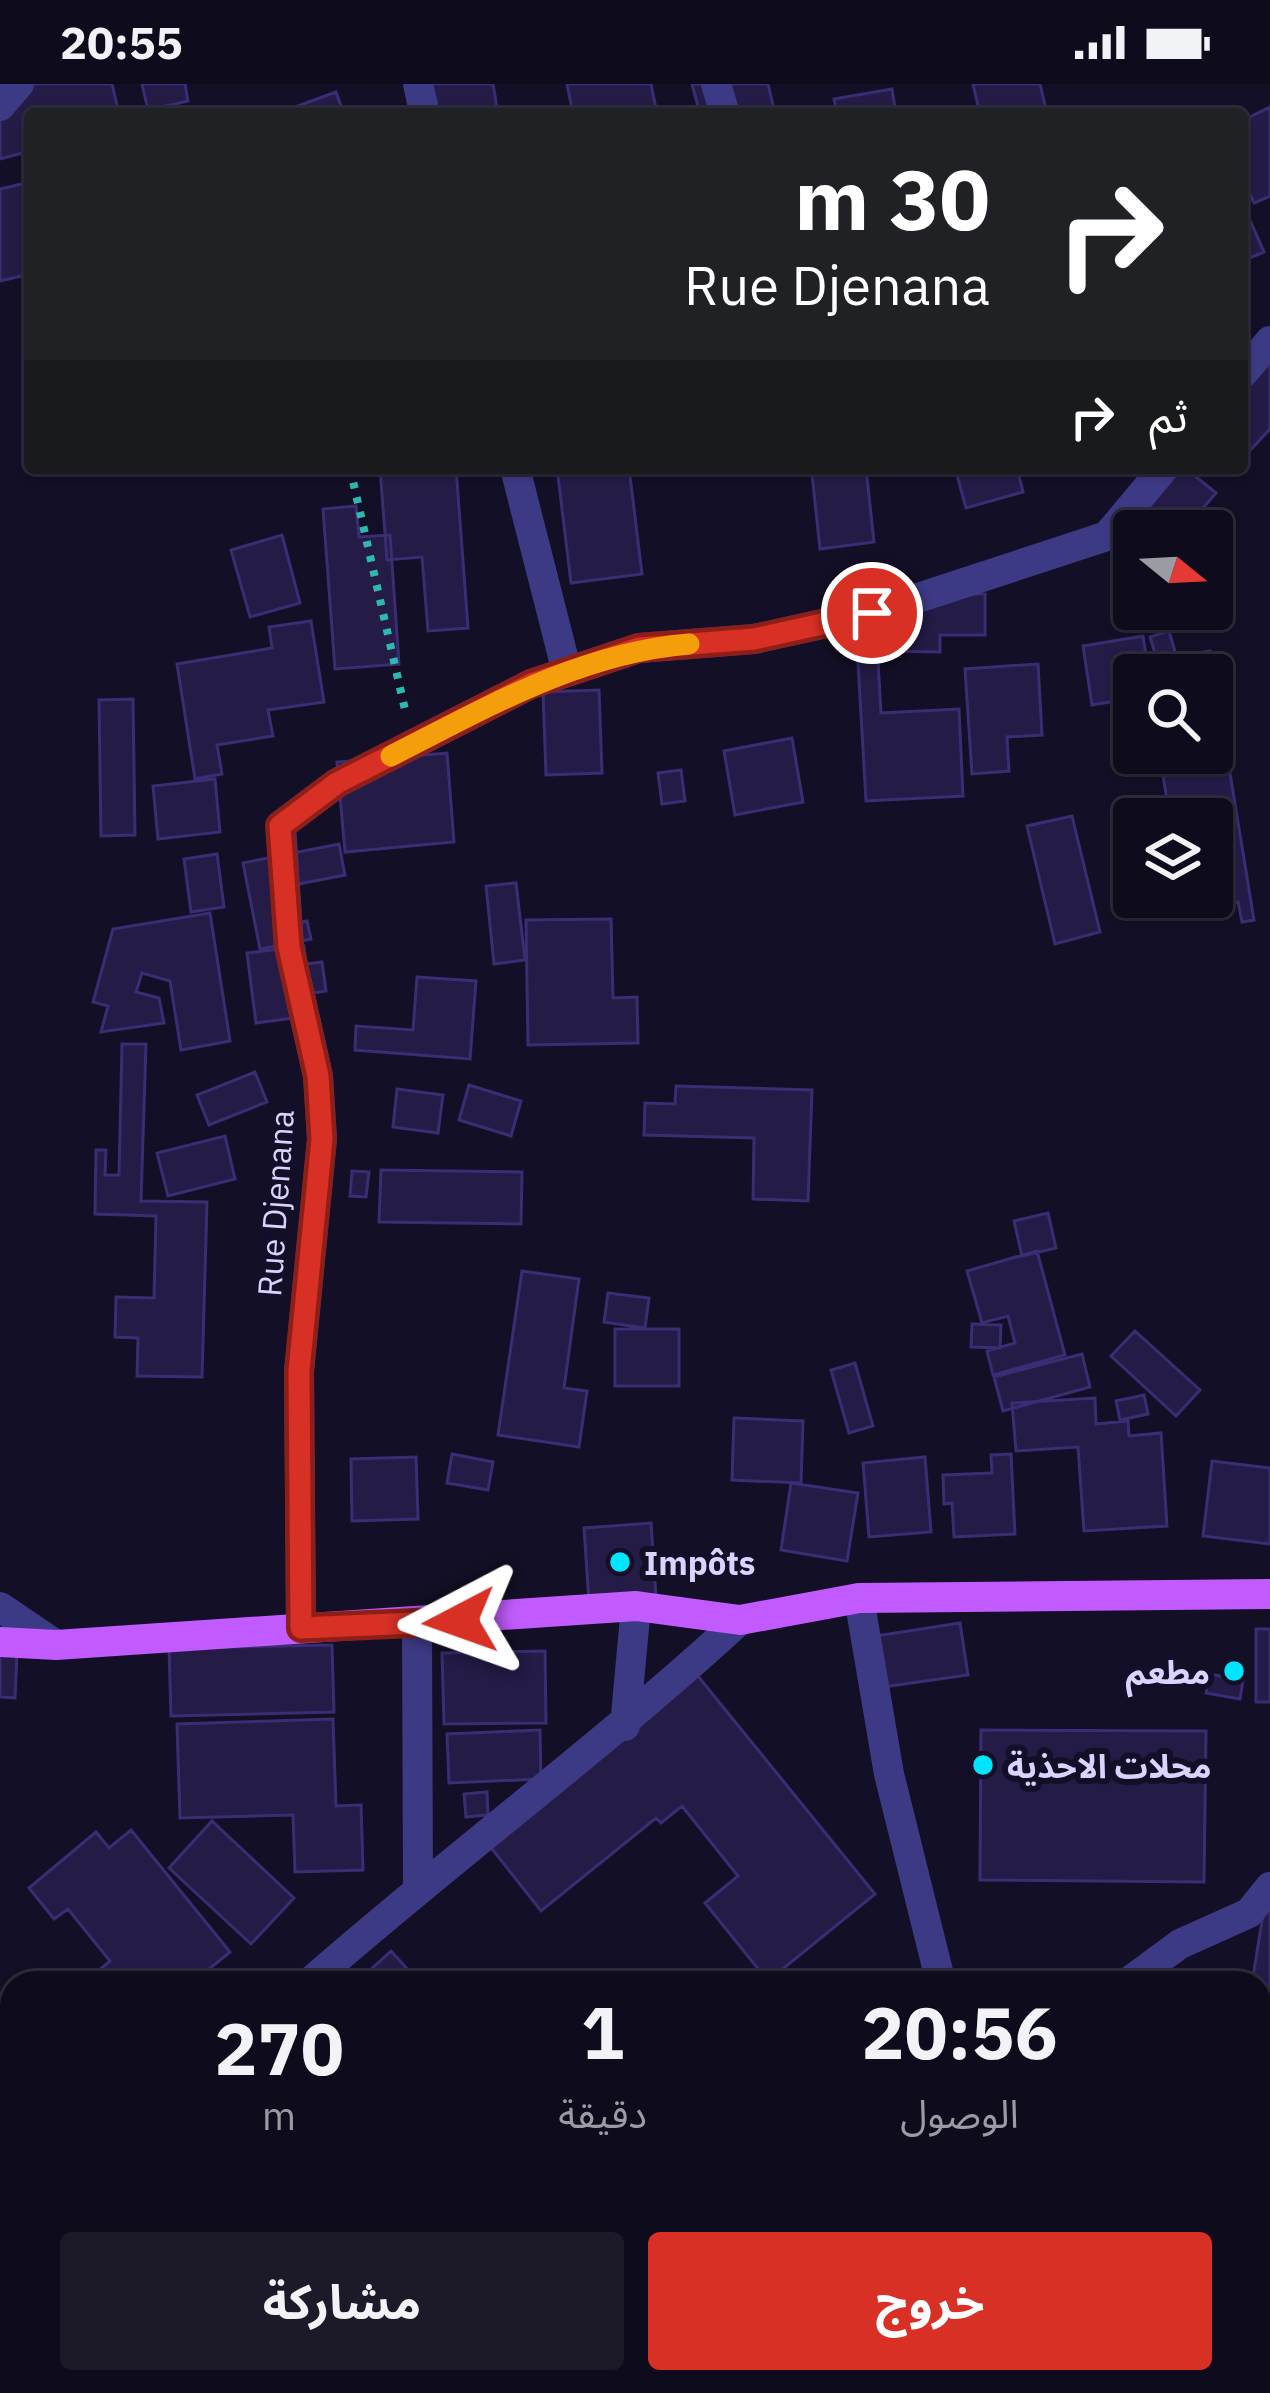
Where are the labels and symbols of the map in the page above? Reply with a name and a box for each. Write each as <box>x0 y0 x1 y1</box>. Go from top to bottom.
north arrow <box>1113 510 1233 630</box>
pin <box>821 562 923 664</box>
street label: Rue Djenana <box>247 1108 303 1298</box>
place label: Impôts <box>644 1541 756 1584</box>
marker: Impôts <box>607 1549 633 1575</box>
position arrow <box>397 1558 523 1684</box>
place label: مطعم <box>1126 1650 1210 1698</box>
marker: مطعم <box>1221 1658 1247 1684</box>
place label: محلات الاحذية <box>1007 1744 1212 1787</box>
marker: محلات الاحذية <box>970 1752 996 1778</box>

